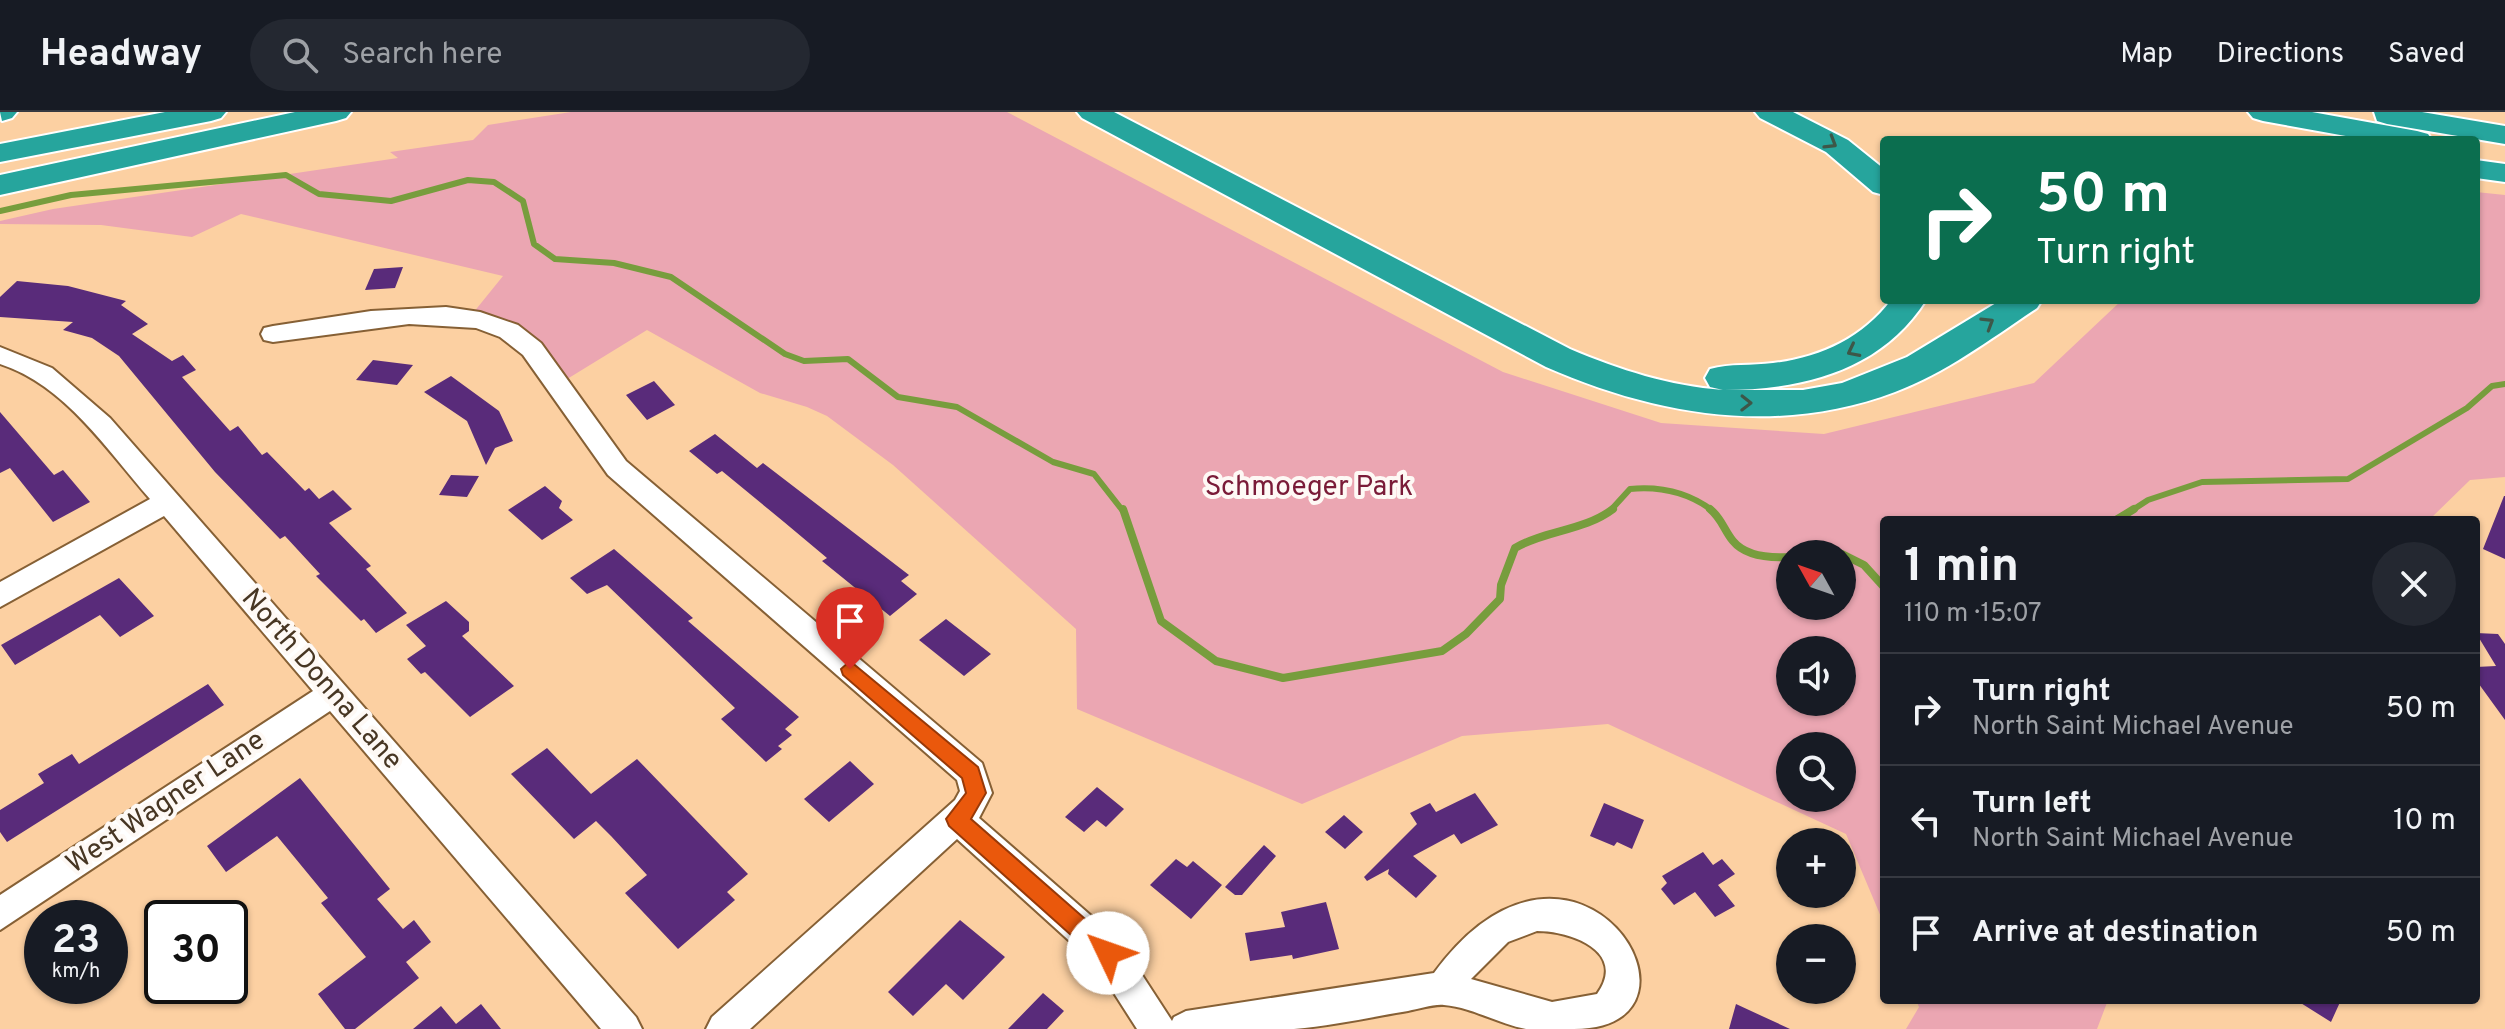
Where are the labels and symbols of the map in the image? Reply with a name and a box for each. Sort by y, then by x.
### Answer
one-way arrow [1822,133,1837,148]
one-way arrow [1979,318,1994,333]
one-way arrow [1846,342,1861,357]
one-way arrow [1740,394,1753,411]
park label: Schmoeger Park [1205,470,1413,506]
north arrow [1776,540,1856,620]
street label: North Donna Lane [232,582,410,778]
pin [816,587,884,669]
street label: West Wagner Lane [60,723,272,883]
speed limit sign: 30 [144,900,248,1004]
position arrow [1066,911,1150,995]

